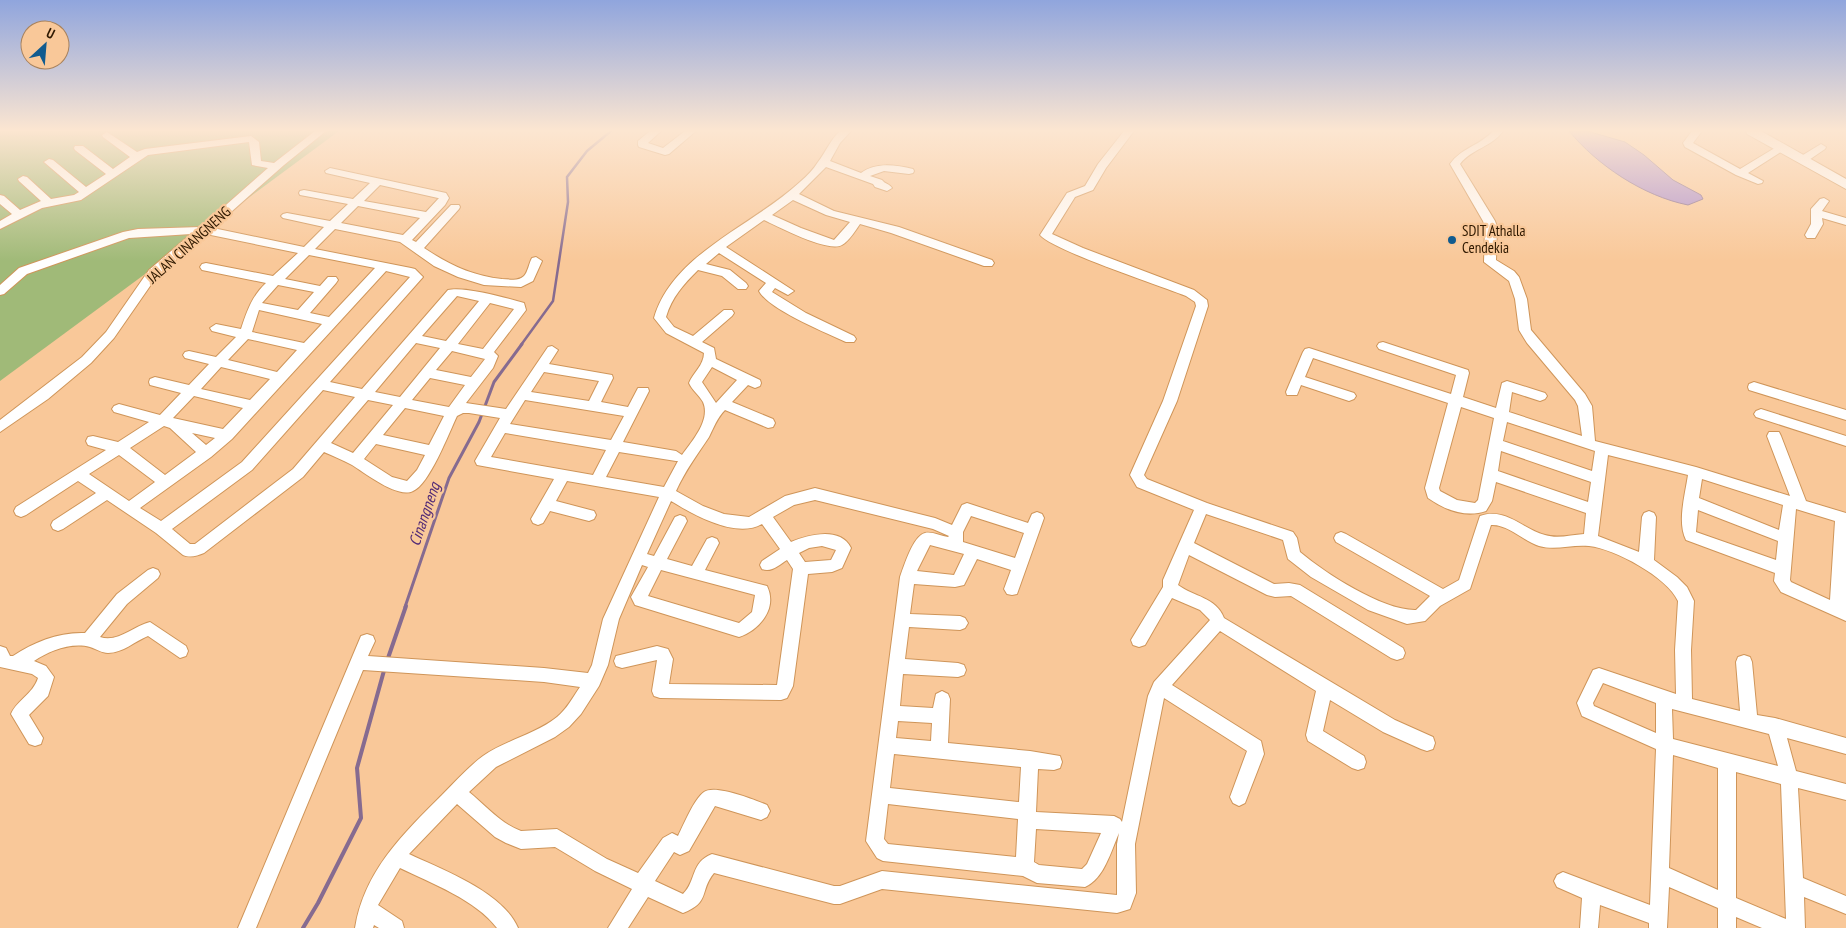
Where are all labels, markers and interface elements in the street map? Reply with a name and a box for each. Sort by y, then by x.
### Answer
north arrow [20,20,70,70]
text: U [44,24,58,43]
street label: JALAN CINANGNENG [142,202,235,288]
place label: SDIT Athalla Cendekia [1462,221,1525,257]
marker: SDIT Athalla Cendekia [1446,234,1458,246]
water label: Cinangneng [404,479,445,548]

